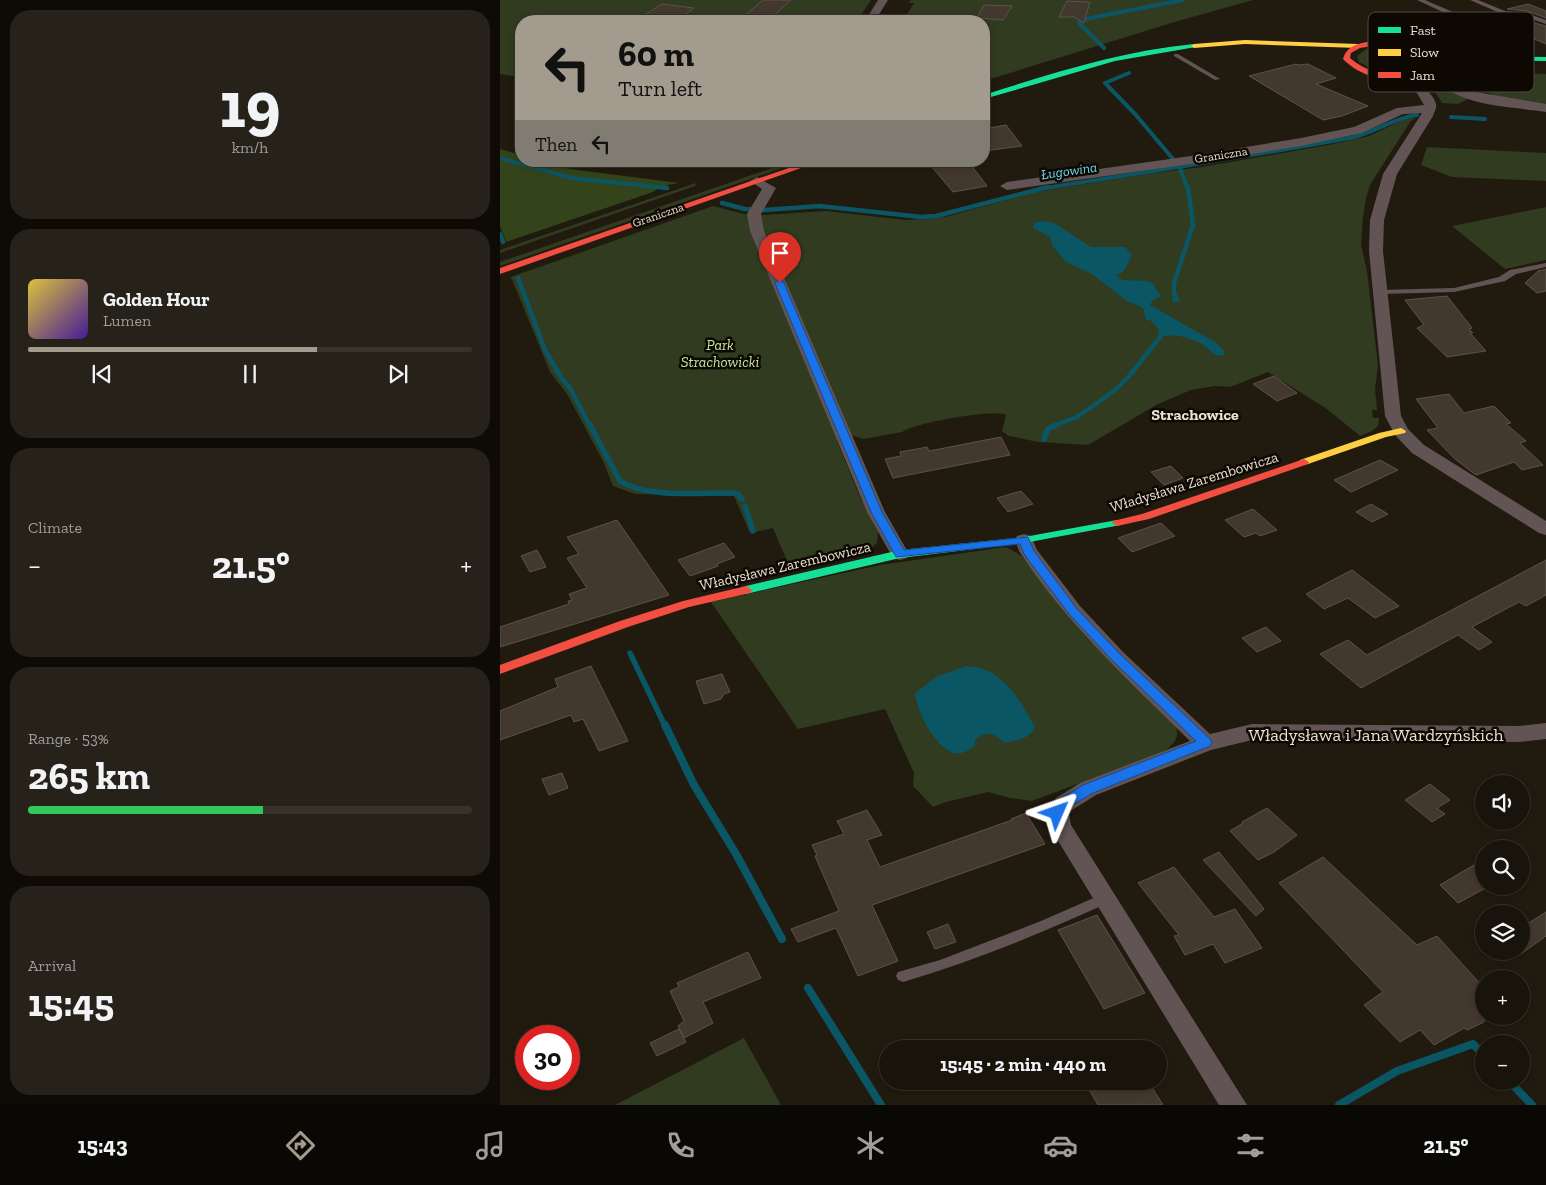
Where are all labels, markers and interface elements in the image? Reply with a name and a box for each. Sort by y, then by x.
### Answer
legend [1368,12,1534,92]
text: Fast [1410,22,1437,39]
text: 60 m [618,33,694,75]
icon: left [535,35,600,100]
text: Slow [1410,44,1439,61]
text: 19 [219,66,281,144]
text: Jam [1410,67,1435,84]
text: Turn left [618,75,702,102]
icon: left [587,130,615,158]
text: Then [535,133,577,156]
text: km/h [232,138,268,157]
street label: Graniczna [1194,144,1249,166]
water label: Ługowina [1040,159,1098,183]
street label: Graniczna [631,200,686,230]
pin [759,232,801,283]
icon: arrive [766,239,794,267]
text: Golden Hour [103,288,210,311]
text: Lumen [103,311,151,330]
park label: Park Strachowicki [681,336,759,371]
icon: previous [88,360,116,388]
icon: pause [236,360,264,388]
icon: next [384,360,412,388]
district label: Strachowice [1151,405,1239,424]
street label: Władysława Zarembowicza [1108,448,1280,516]
text: Climate [28,518,82,537]
street label: Władysława Zarembowicza [698,538,872,594]
text: 21.5° [212,542,290,588]
text: − [28,549,41,582]
text: + [460,549,472,582]
street label: Władysława i Jana Wardzyńskich [1248,724,1504,746]
text: Range · 53% [28,729,109,748]
text: 265 km [28,753,150,799]
map controls [1475,775,1530,1090]
button: sound [1475,775,1530,830]
position arrow [1030,786,1082,838]
button: search [1475,840,1530,895]
button: layers [1475,905,1530,960]
text: Arrival [28,956,76,975]
button: + [1475,970,1530,1025]
text: 15:45 [28,980,114,1026]
speed limit sign: 30 [515,1025,580,1090]
button: − [1475,1035,1530,1090]
text: 15:45 · 2 min · 440 m [940,1053,1106,1076]
icon: directions [283,1128,318,1163]
icon: music [473,1128,508,1163]
icon: phone [663,1128,698,1163]
icon: climate [853,1128,888,1163]
icon: car [1043,1128,1078,1163]
icon: filters [1233,1128,1268,1163]
text: 15:43 [78,1132,128,1159]
text: 21.5° [1423,1132,1468,1159]

